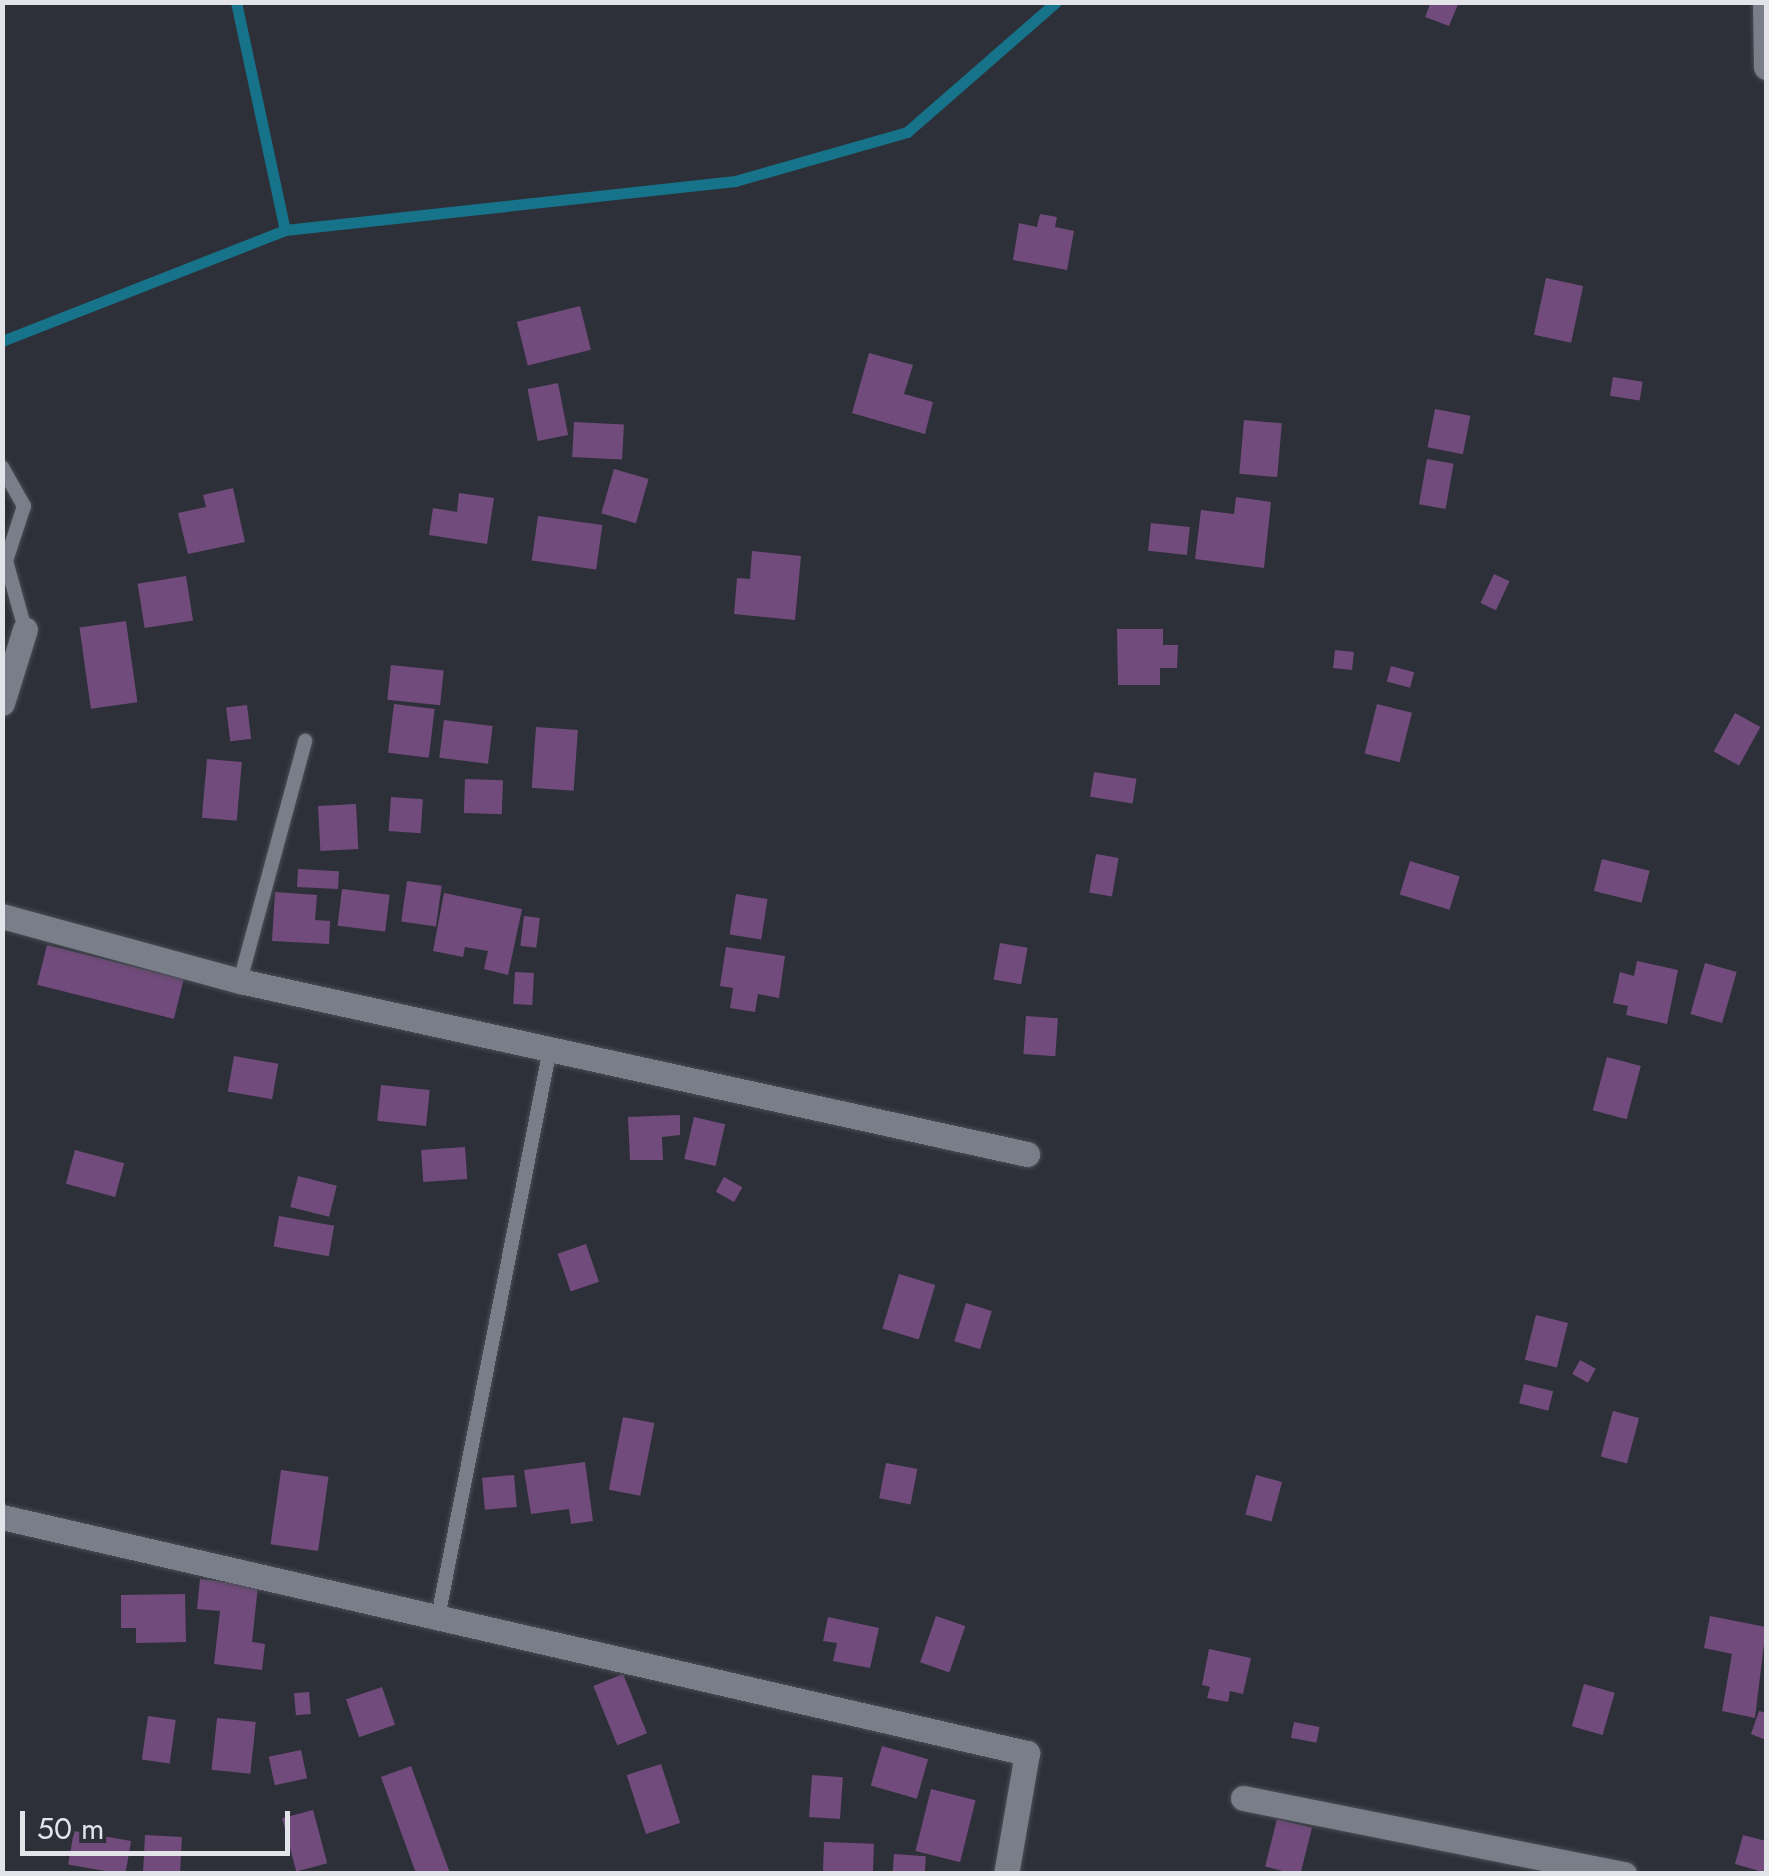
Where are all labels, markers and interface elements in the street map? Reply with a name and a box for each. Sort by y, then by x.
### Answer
scale bar [25,1791,295,1853]
text: 50 m [37,1807,104,1850]

